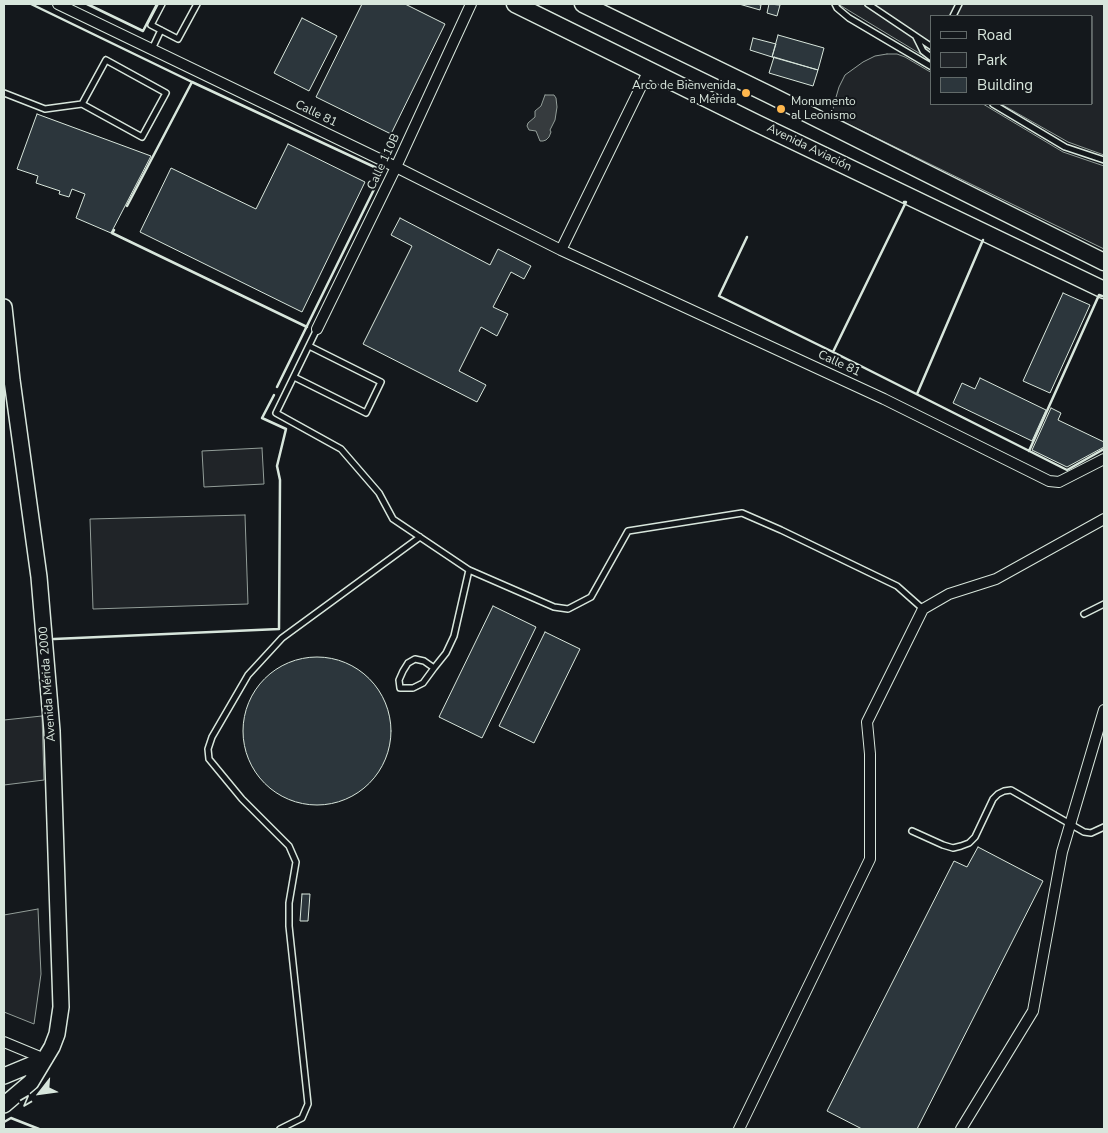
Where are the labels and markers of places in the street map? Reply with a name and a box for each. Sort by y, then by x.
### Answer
place label: Arco de Bienvenida a Mérida [632,79,736,107]
marker: Arco de Bienvenida a Mérida [740,87,752,99]
place label: Monumento al Leonismo [791,95,856,123]
marker: Monumento al Leonismo [775,103,787,115]

